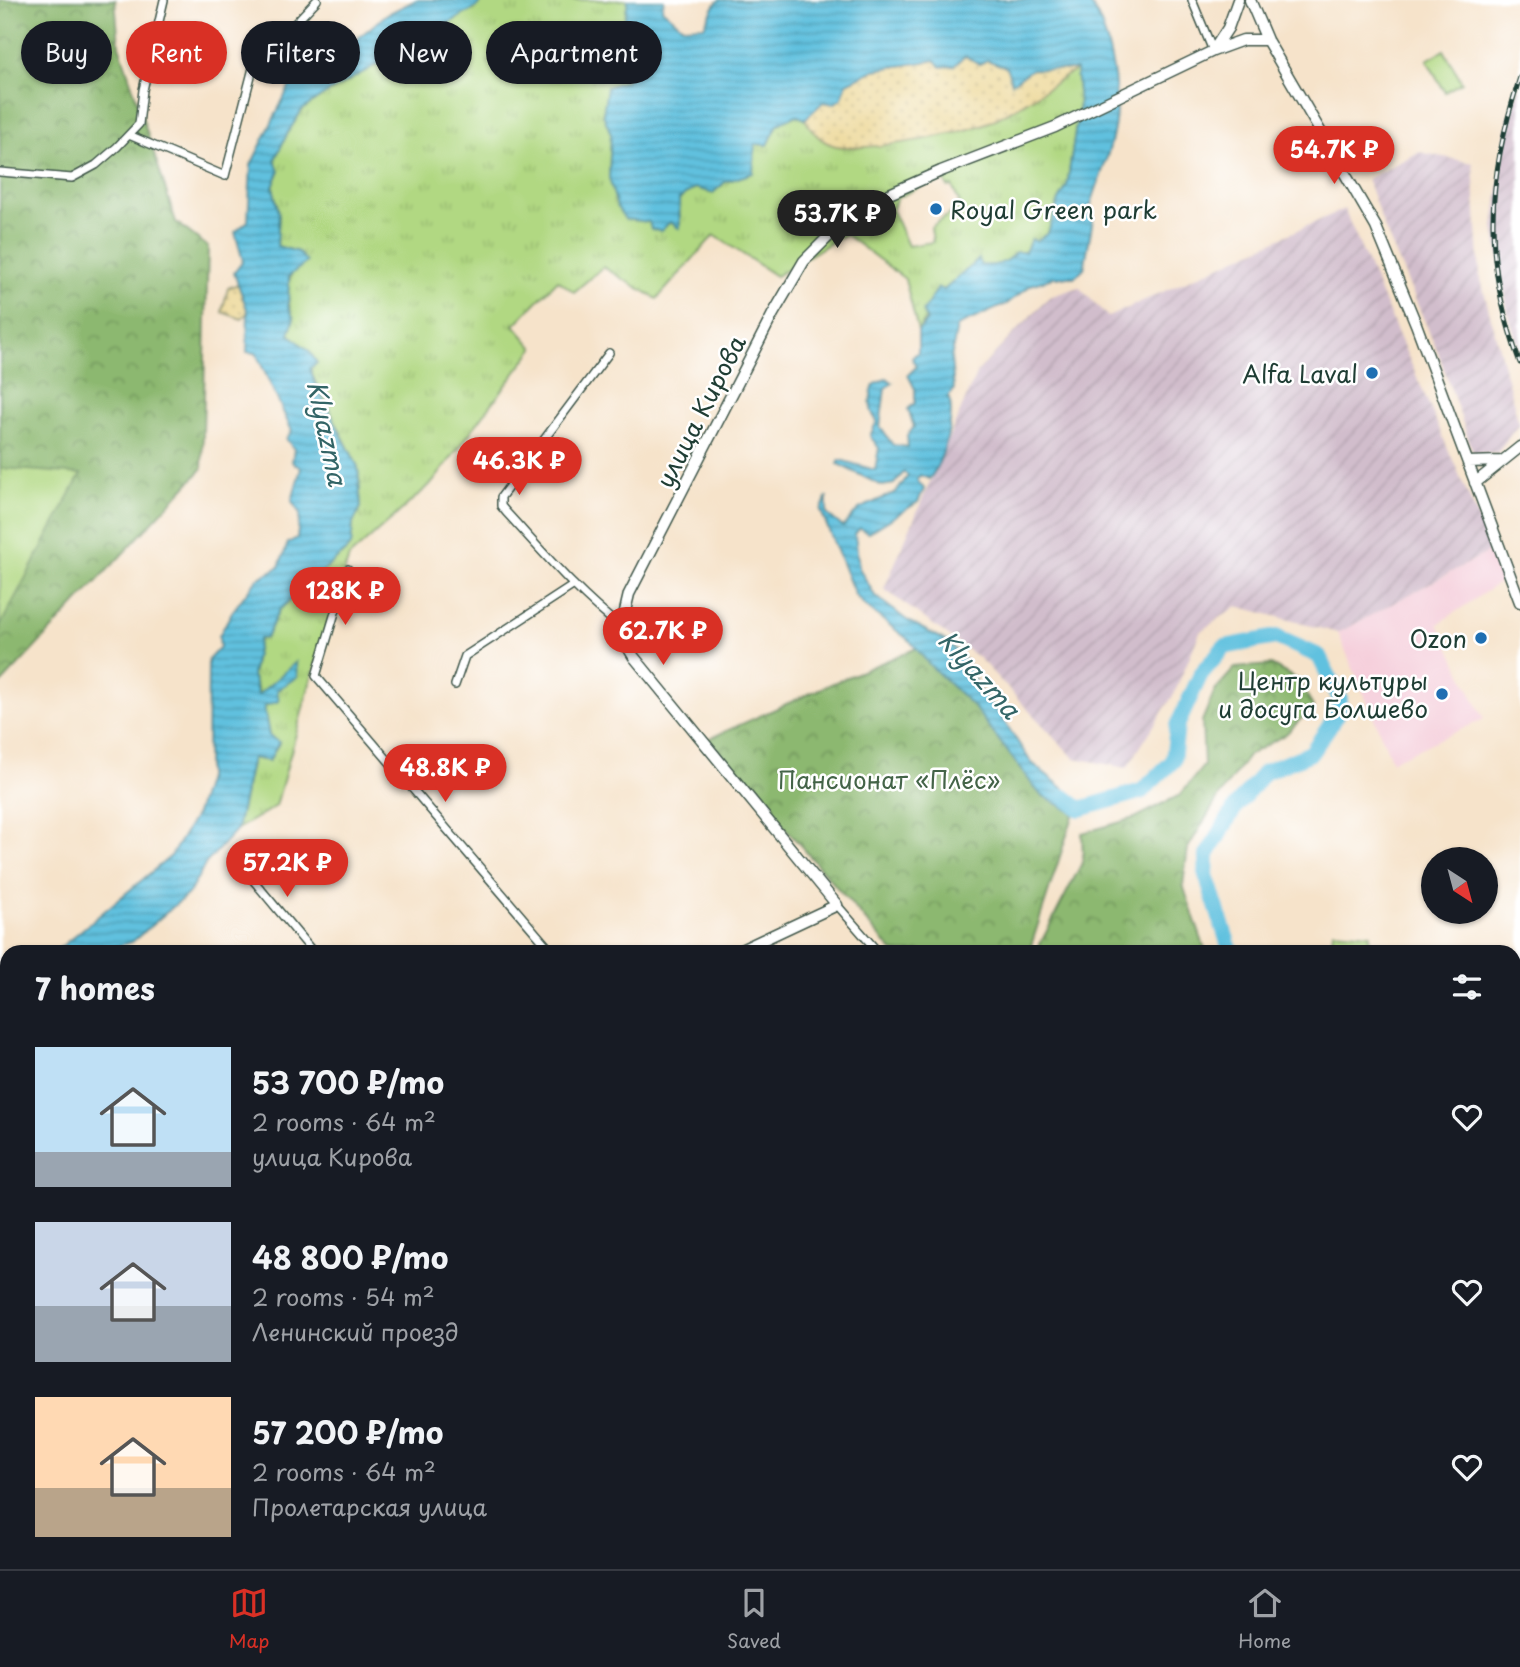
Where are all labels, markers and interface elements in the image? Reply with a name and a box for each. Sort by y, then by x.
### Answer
chip: Buy [21,21,112,84]
chip: Rent [126,21,227,84]
chip: Filters [241,21,360,84]
chip: New [374,21,472,84]
chip: Apartment [486,21,662,84]
pin: 54.7K ₽ [1269,127,1399,186]
text: 54.7K ₽ [1289,131,1379,166]
pin: 53.7K ₽ [772,190,902,250]
place label: Royal Green park [950,191,1157,227]
text: 53.7K ₽ [793,195,881,230]
marker: Royal Green park [928,201,944,217]
street label: улица Кирова [646,328,754,494]
place label: Alfa Laval [1242,355,1358,391]
marker: Alfa Laval [1364,365,1380,381]
water label: Klyazma [298,377,358,490]
pin: 46.3K ₽ [454,438,584,497]
text: 46.3K ₽ [473,442,565,477]
pin: 128K ₽ [288,568,402,627]
text: 128K ₽ [306,572,384,607]
pin: 62.7K ₽ [598,608,728,667]
text: 62.7K ₽ [619,612,707,647]
place label: Ozon [1410,620,1467,656]
water label: Klyazma [930,621,1031,727]
marker: Ozon [1473,630,1489,646]
place label: Центр культуры и досуга Болшево [1218,662,1428,726]
marker: Центр культуры и досуга Болшево [1434,686,1450,702]
pin: 48.8K ₽ [380,744,510,804]
text: 48.8K ₽ [400,749,491,784]
park label: Пансионат «Плёс» [778,761,1000,797]
pin: 57.2K ₽ [222,839,352,899]
text: 57.2K ₽ [242,844,332,879]
north arrow [1421,847,1498,924]
map controls [1421,847,1498,924]
text: 7 homes [35,965,155,1010]
icon: filters [1448,968,1486,1006]
text: 53 700 ₽/mo [252,1059,444,1104]
icon: home [91,1075,175,1159]
icon: heart [1448,1098,1486,1136]
text: 2 rooms · 64 m² [252,1104,436,1139]
text: улица Кирова [252,1139,412,1174]
text: 48 800 ₽/mo [252,1234,449,1279]
icon: home [91,1250,175,1334]
icon: heart [1448,1273,1486,1311]
text: 2 rooms · 54 m² [252,1279,435,1314]
text: Ленинский проезд [252,1314,459,1349]
text: 57 200 ₽/mo [252,1409,443,1454]
icon: home [91,1425,175,1509]
icon: heart [1448,1448,1486,1486]
text: 2 rooms · 64 m² [252,1454,436,1489]
text: Пролетарская улица [252,1489,487,1524]
tab: Map [229,1584,269,1654]
tab: Saved [727,1584,781,1654]
tab: Home [1238,1584,1291,1654]

